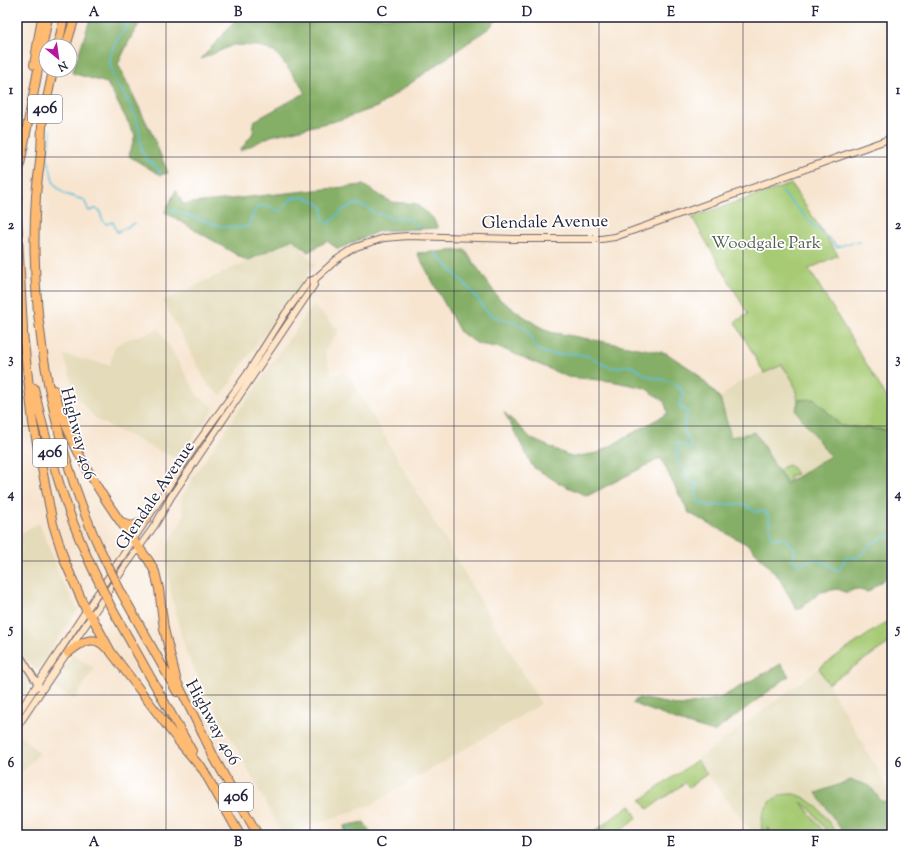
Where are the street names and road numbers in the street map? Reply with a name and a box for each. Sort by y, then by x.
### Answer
road number: 406 [28,95,62,123]
street label: Glendale Avenue [481,210,609,236]
street label: Highway 406 [53,385,101,483]
street label: Glendale Avenue [111,437,201,555]
road number: 406 [33,439,67,467]
street label: Highway 406 [179,676,245,770]
road number: 406 [219,783,253,811]

